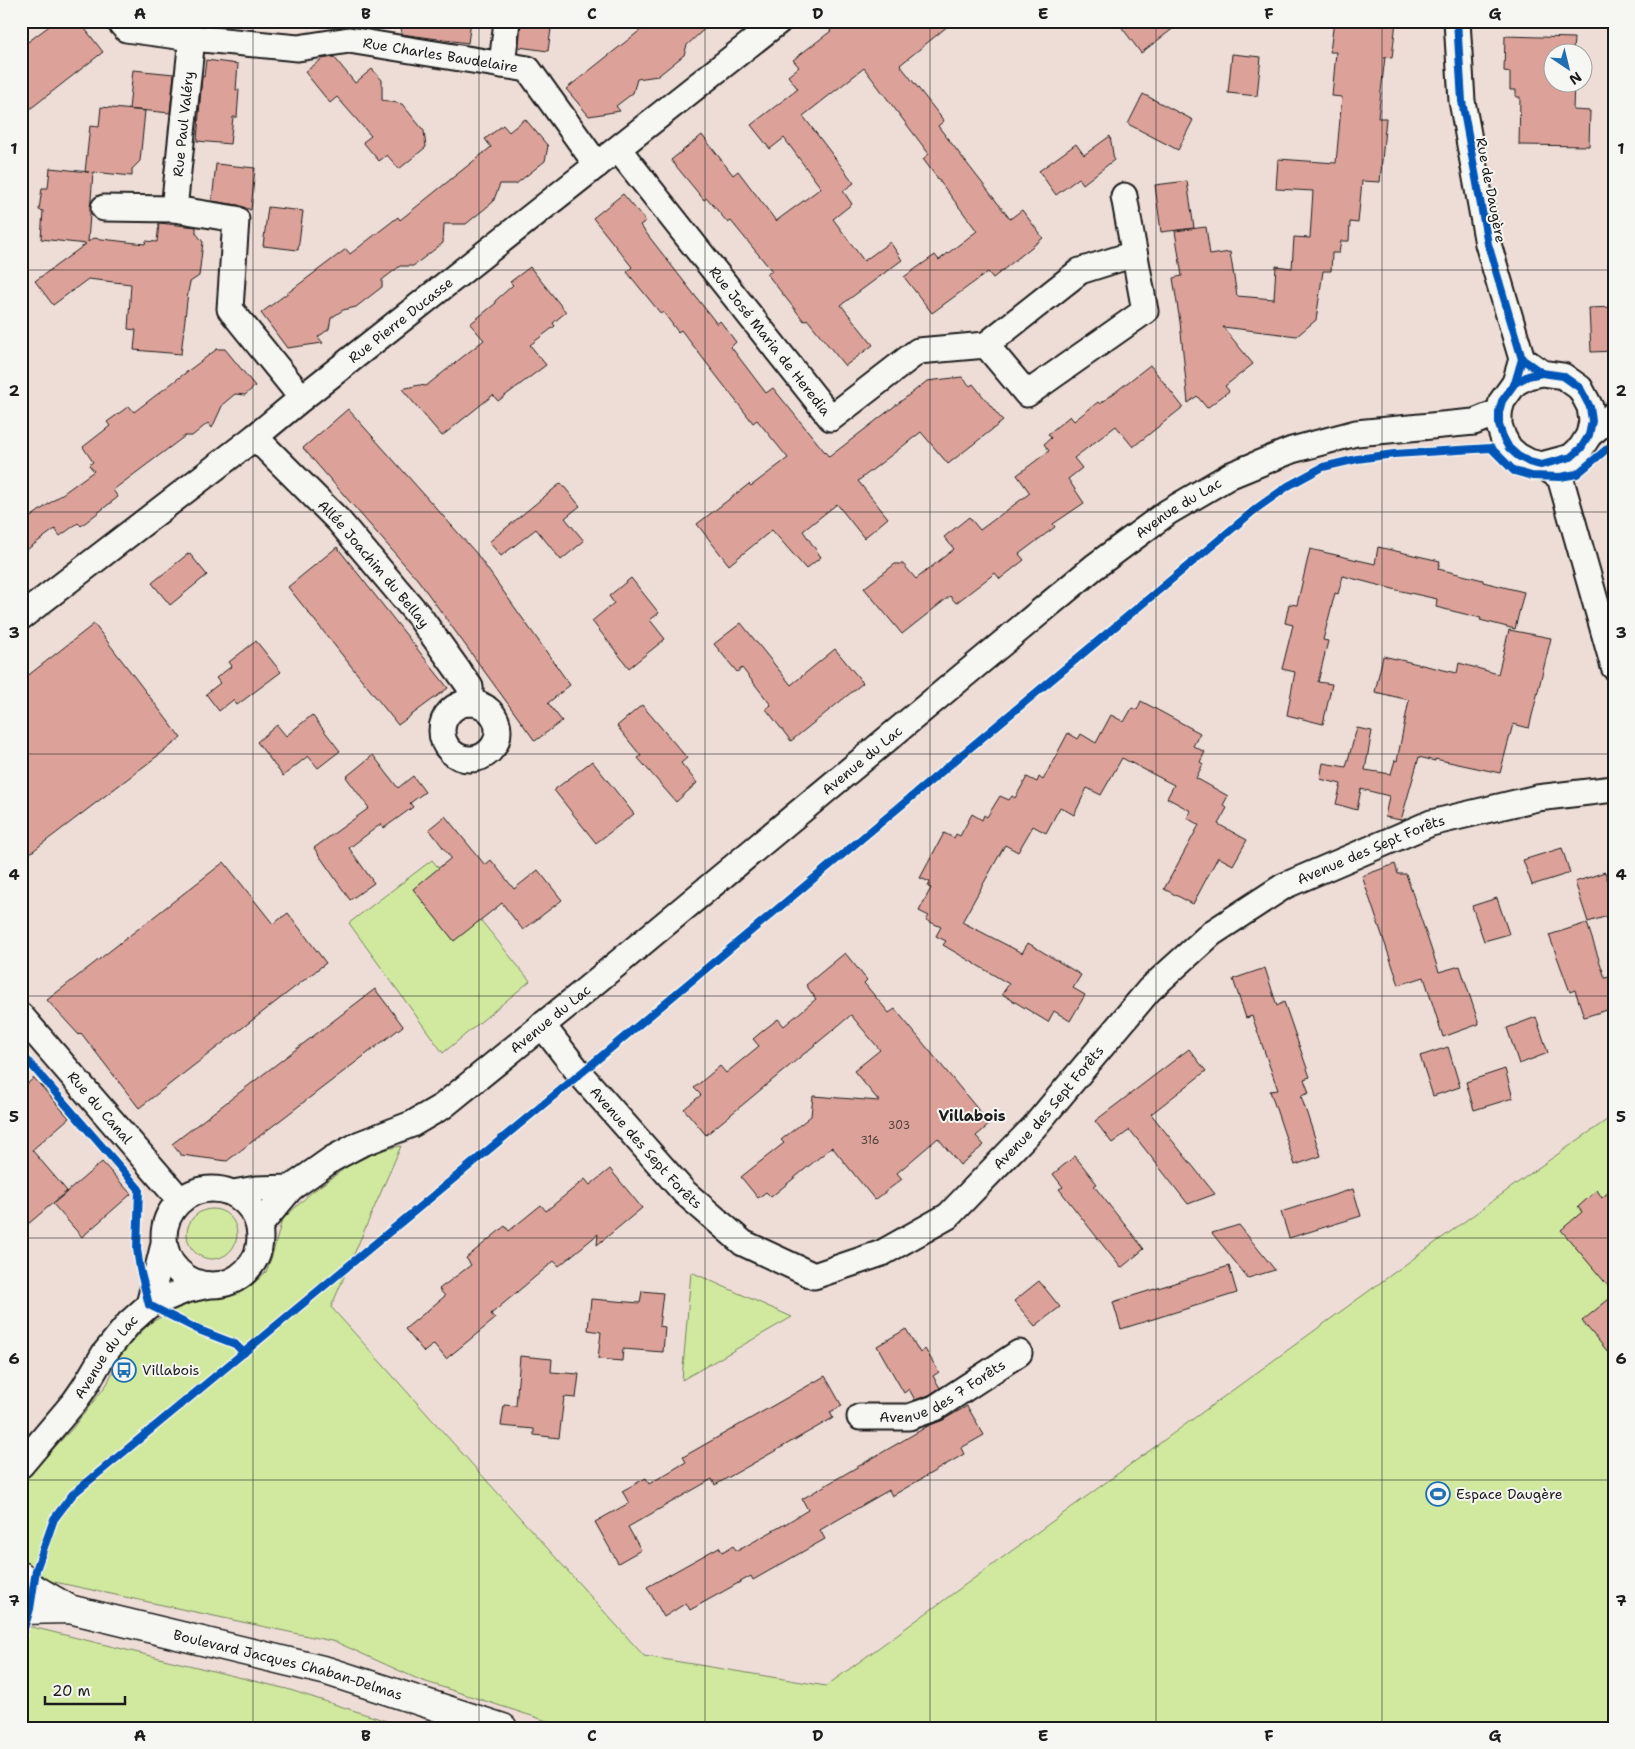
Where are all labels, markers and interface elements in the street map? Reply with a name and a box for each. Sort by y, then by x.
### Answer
text: A [134,3,146,24]
text: B [361,3,371,24]
text: C [587,3,597,24]
text: D [812,3,824,24]
text: E [1038,3,1048,24]
text: F [1264,3,1274,24]
text: G [1489,3,1502,24]
street label: Rue Charles Baudelaire [362,33,519,76]
north arrow [1542,42,1592,92]
text: N [1566,68,1585,89]
street label: Rue Paul Valéry [169,70,197,178]
street label: Rue de Daugère [1472,136,1510,244]
text: 1 [10,138,18,159]
text: 1 [1617,138,1625,159]
street label: Rue José Maria de Heredia [705,263,835,420]
street label: Rue Pierre Ducasse [345,273,457,367]
text: 2 [8,380,20,401]
text: 2 [1615,380,1627,401]
street label: Avenue du Lac [1132,474,1225,542]
street label: Allée Joachim du Bellay [314,496,434,631]
text: 3 [8,622,20,643]
text: 3 [1615,622,1627,643]
street label: Avenue du Lac [818,722,906,799]
street label: Avenue des Sept Forêts [1294,811,1447,888]
text: 4 [8,864,20,885]
text: 4 [1615,864,1627,885]
street label: Avenue du Lac [506,981,594,1057]
street label: Avenue des Sept Forêts [989,1042,1108,1173]
street label: Rue du Canal [64,1068,137,1148]
street label: Avenue des Sept Forêts [586,1083,706,1213]
text: 5 [9,1106,19,1127]
district label: Villabois [938,1106,1006,1126]
text: 5 [1616,1106,1626,1127]
house number: 303 [888,1118,910,1133]
house number: 316 [860,1133,880,1148]
street label: Avenue du Lac [70,1311,141,1402]
text: 6 [8,1348,20,1369]
text: 6 [1615,1348,1627,1369]
street label: Avenue des 7 Forêts [879,1355,1009,1426]
bus stop icon: Villabois [111,1357,137,1383]
place label: Villabois [142,1361,200,1379]
sports icon: Espace Daugère [1425,1481,1451,1507]
place label: Espace Daugère [1456,1485,1563,1503]
text: 7 [8,1590,20,1611]
text: 7 [1615,1590,1627,1611]
street label: Boulevard Jacques Chaban-Delmas [172,1625,405,1704]
scale bar [45,1674,125,1706]
text: 20 m [52,1681,91,1701]
text: A [134,1725,146,1746]
text: B [361,1725,371,1746]
text: C [587,1725,597,1746]
text: D [812,1725,824,1746]
text: E [1038,1725,1048,1746]
text: F [1264,1725,1274,1746]
text: G [1489,1725,1502,1746]

